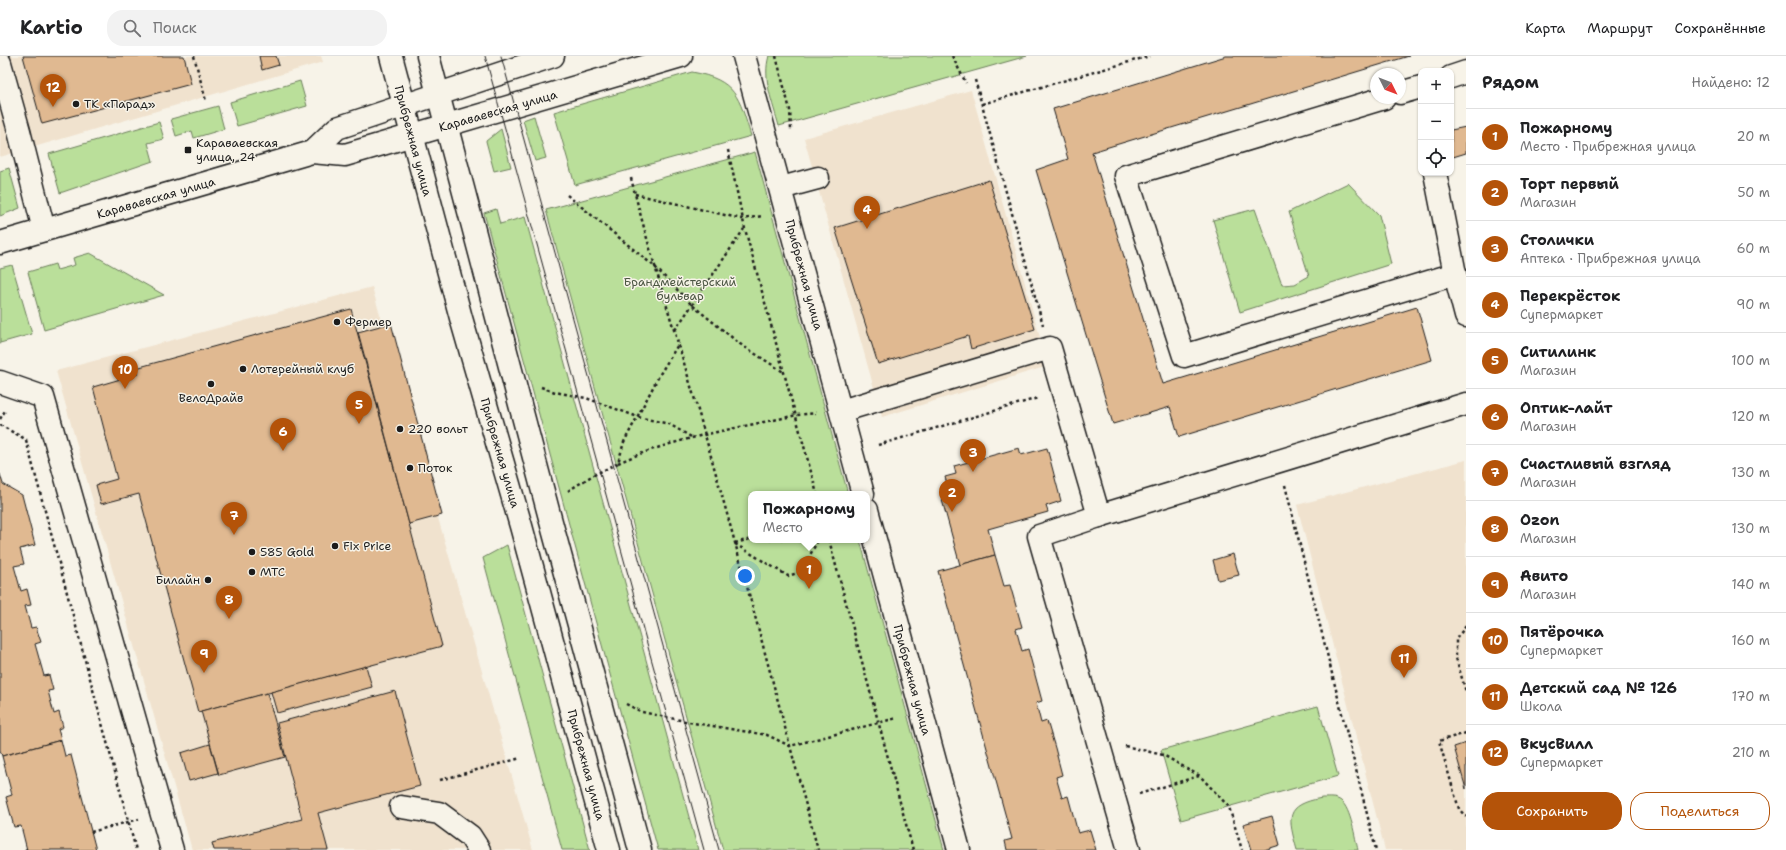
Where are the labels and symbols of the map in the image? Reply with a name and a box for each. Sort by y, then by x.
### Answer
north arrow [1370,68,1406,104]
pin: 12 [40,74,66,107]
street label: Прибрежная улица [391,84,436,199]
street label: Караваевская улица [437,86,560,136]
place label: ТК «Парад» [84,96,156,112]
marker: ТК «Парад» [71,99,81,109]
place label: Караваевская улица, 24 [196,135,278,165]
marker: Караваевская улица, 24 [183,145,193,155]
street label: Караваевская улица [95,173,218,223]
pin: 4 [854,196,880,229]
street label: Прибрежная улица [782,218,827,333]
park label: Брандмейстерский бульвар [624,274,737,304]
place label: Фермер [345,314,392,330]
marker: Фермер [332,317,342,327]
pin: 10 [112,356,138,389]
place label: Лотерейный клуб [251,361,354,377]
marker: Лотерейный клуб [238,364,248,374]
marker: ВелоДрайв [206,379,216,389]
place label: ВелоДрайв [179,390,243,406]
pin: 5 [346,391,372,424]
street label: Прибрежная улица [477,396,524,510]
pin: 6 [270,418,296,451]
place label: 220 вольт [408,421,469,437]
marker: 220 вольт [395,424,405,434]
pin: 3 [960,439,986,472]
place label: Поток [418,460,453,476]
marker: Поток [405,463,415,473]
pin: 2 [939,479,965,512]
pin: 7 [221,502,247,535]
place label: Fix Price [343,538,391,554]
marker: Fix Price [330,541,340,551]
place label: 585 Gold [260,544,314,560]
marker: 585 Gold [247,547,257,557]
pin: 1 [796,556,822,589]
place label: МТС [260,564,285,580]
your location [735,566,755,586]
marker: МТС [247,567,257,577]
place label: Билайн [155,572,200,588]
marker: Билайн [203,575,213,585]
pin: 8 [216,586,242,619]
street label: Прибрежная улица [890,623,935,738]
pin: 9 [191,640,217,673]
pin: 11 [1391,645,1417,678]
street label: Прибрежная улица [564,708,609,823]

